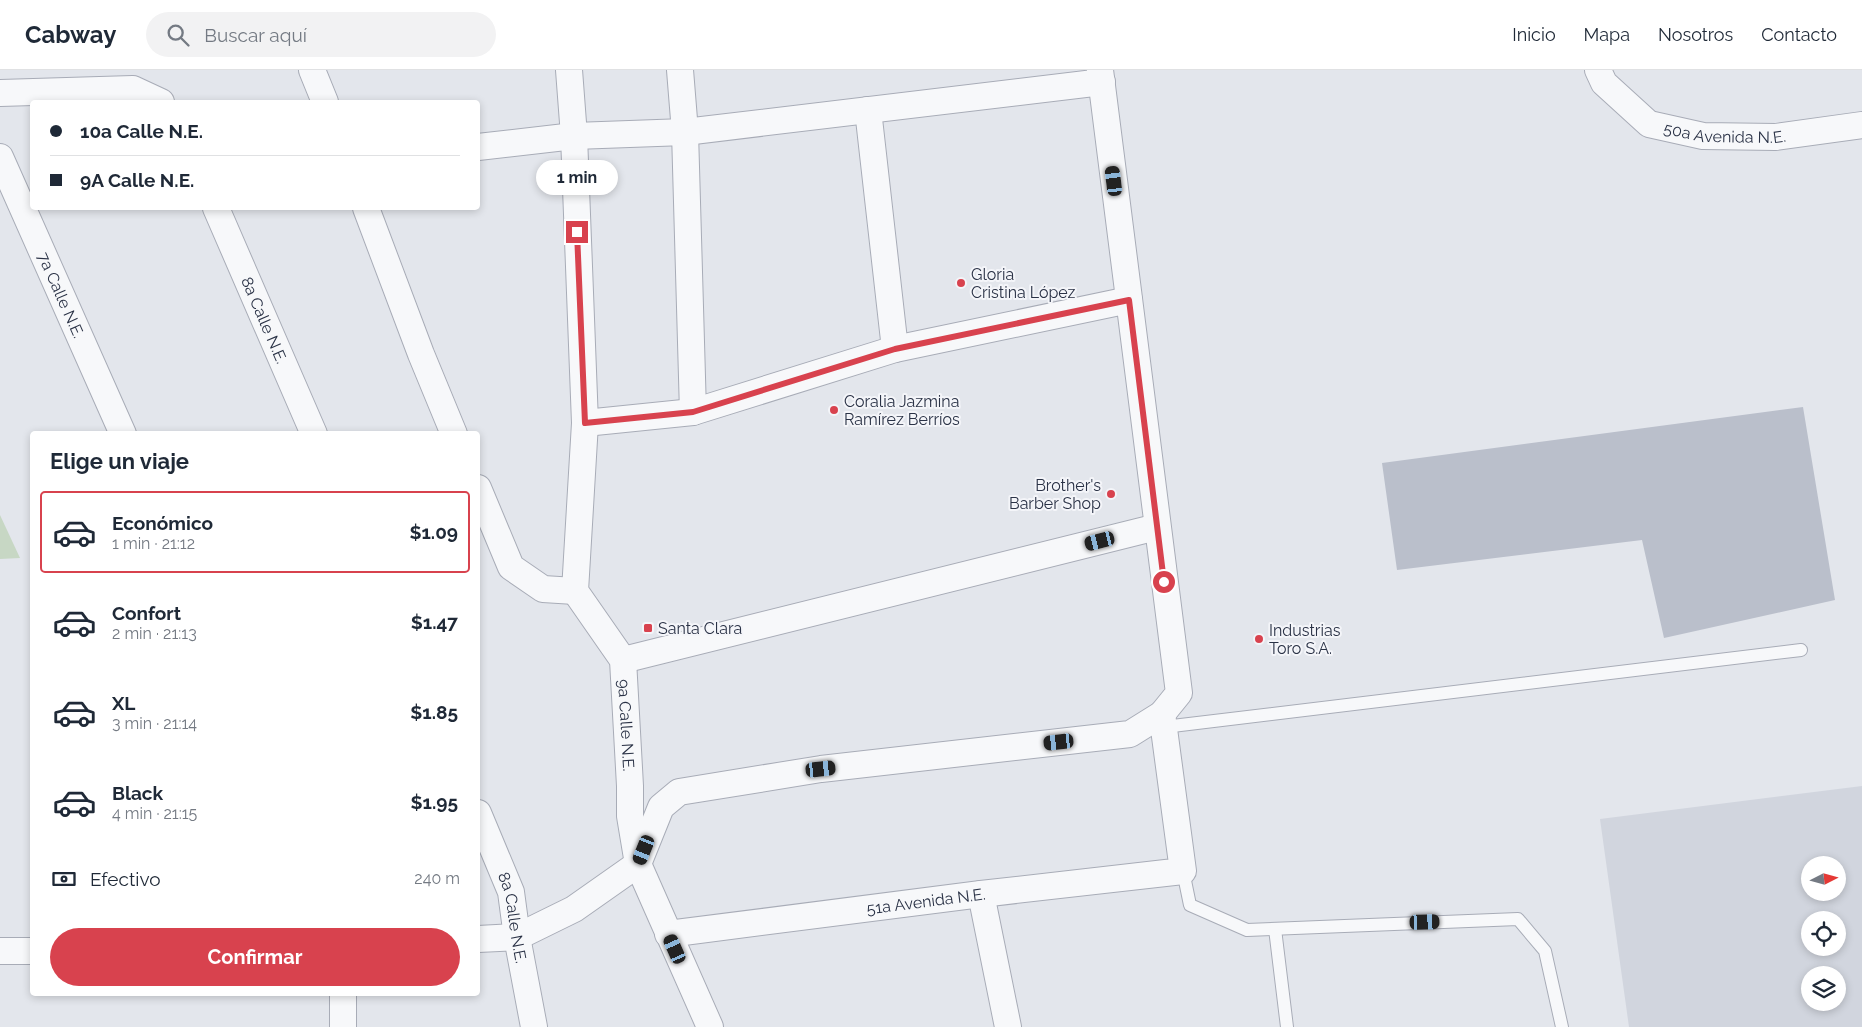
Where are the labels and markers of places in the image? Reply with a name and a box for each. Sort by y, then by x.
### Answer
place label: Gloria Cristina López [971,265,1076,302]
marker: Gloria Cristina López [955,277,967,289]
place label: Coralia Jazmina Ramírez Berríos [844,392,960,429]
marker: Coralia Jazmina Ramírez Berríos [828,404,840,416]
place label: Brother's Barber Shop [1009,476,1101,513]
marker: Brother's Barber Shop [1105,488,1117,500]
place label: Santa Clara [658,619,742,638]
place label: Industrias Toro S.A. [1269,621,1341,658]
marker: Santa Clara [642,622,654,634]
marker: Industrias Toro S.A. [1253,633,1265,645]

